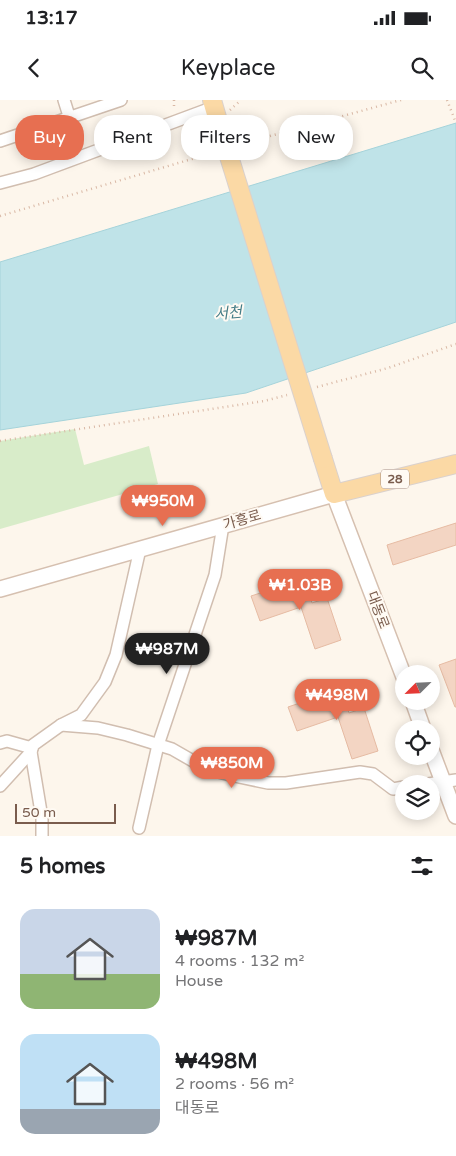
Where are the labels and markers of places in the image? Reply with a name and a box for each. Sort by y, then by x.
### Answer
pin: ₩950M [128,484,198,527]
pin: ₩1.03B [259,568,341,611]
pin: ₩987M [132,632,202,675]
pin: ₩498M [302,678,372,721]
pin: ₩850M [197,746,267,789]

